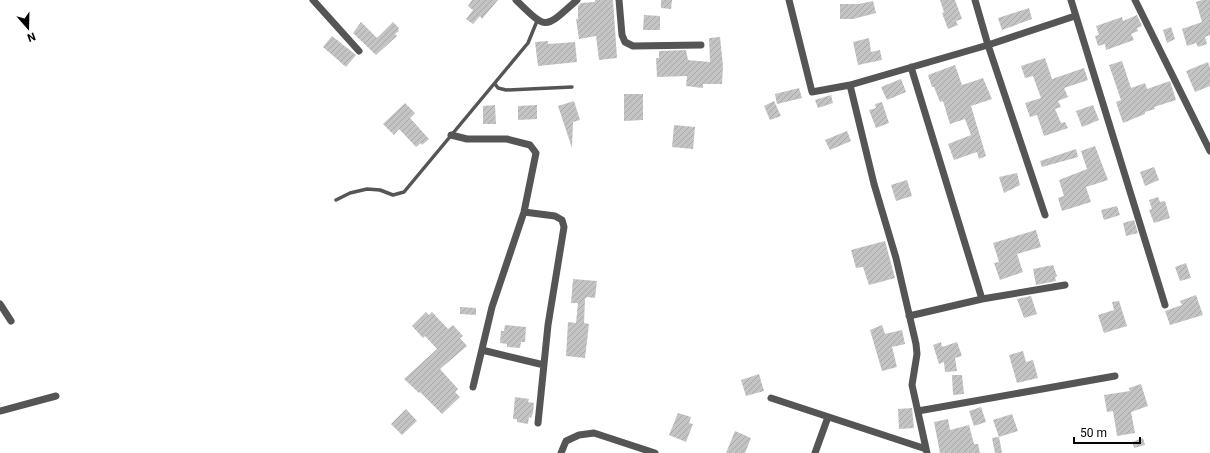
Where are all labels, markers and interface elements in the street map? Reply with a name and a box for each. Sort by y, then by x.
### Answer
north arrow [8,8,48,48]
text: N [25,29,37,44]
scale bar [1074,419,1140,445]
text: 50 m [1080,426,1107,440]

